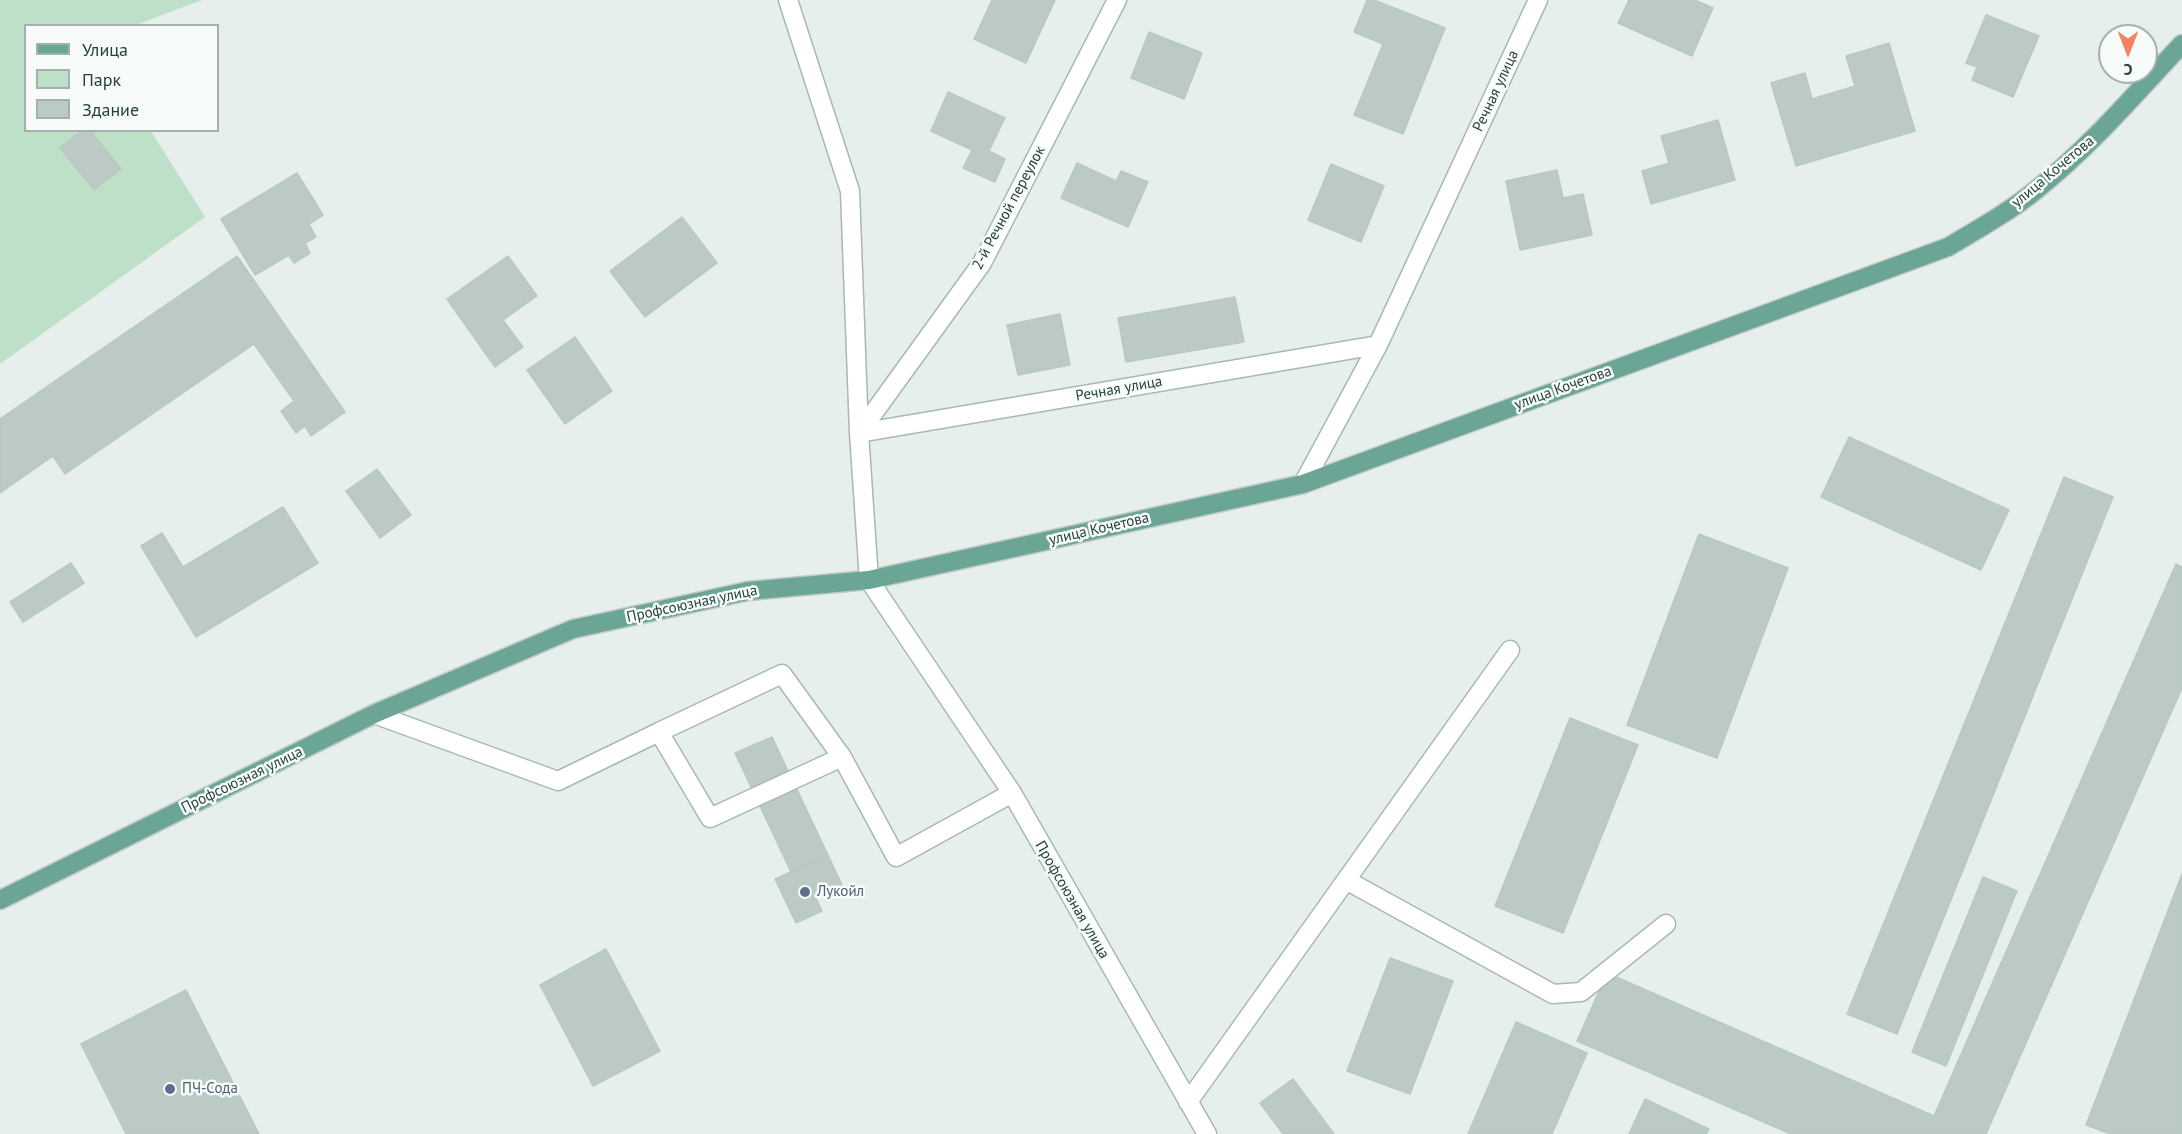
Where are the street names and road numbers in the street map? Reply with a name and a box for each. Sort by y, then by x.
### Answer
street label: Речная улица [1469,47,1523,135]
street label: улица Кочетова [2008,132,2098,212]
street label: 2-й Речной переулок [969,143,1049,273]
street label: улица Кочетова [1512,362,1614,414]
street label: Речная улица [1074,373,1164,405]
street label: улица Кочетова [1047,509,1151,549]
street label: Профсоюзная улица [625,581,759,627]
street label: Профсоюзная улица [178,743,306,817]
street label: Профсоюзная улица [1031,838,1113,962]

